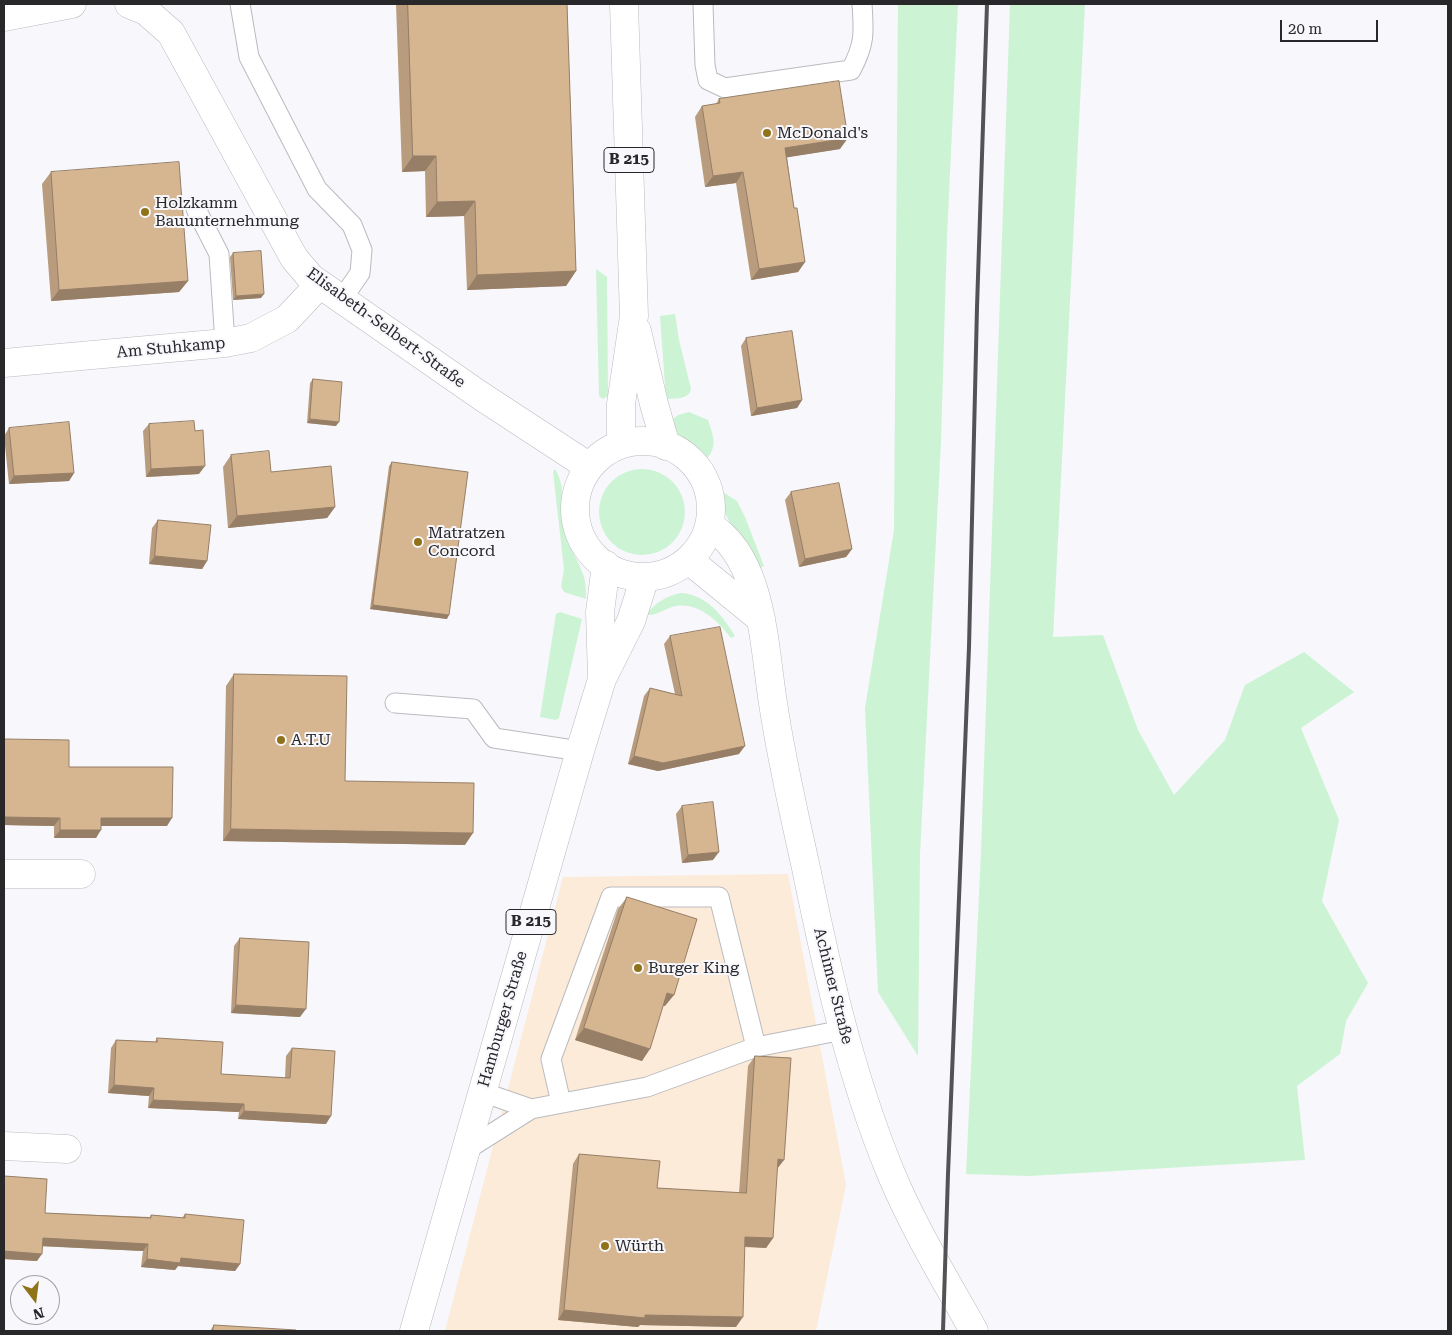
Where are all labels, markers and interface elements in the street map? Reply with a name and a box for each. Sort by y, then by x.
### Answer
scale bar [1282,10,1380,42]
text: 20 m [1288,20,1322,38]
place label: McDonald's [777,123,868,143]
marker: McDonald's [761,127,773,139]
road number: B 215 [604,148,654,172]
place label: Holzkamm Bauunternehmung [155,193,299,231]
marker: Holzkamm Bauunternehmung [139,206,151,218]
street label: Elisabeth-Selbert-Straße [303,264,469,392]
street label: Am Stuhkamp [116,334,226,362]
place label: Matratzen Concord [428,523,505,561]
marker: Matratzen Concord [412,536,424,548]
place label: A.T.U [291,730,331,750]
marker: A.T.U [275,734,287,746]
road number: B 215 [506,910,556,934]
street label: Achimer Straße [809,926,857,1046]
street label: Hamburger Straße [474,949,532,1089]
place label: Burger King [648,958,739,978]
marker: Burger King [632,962,644,974]
place label: Würth [615,1236,664,1256]
marker: Würth [599,1240,611,1252]
north arrow [10,1275,60,1325]
text: N [31,1304,46,1323]

